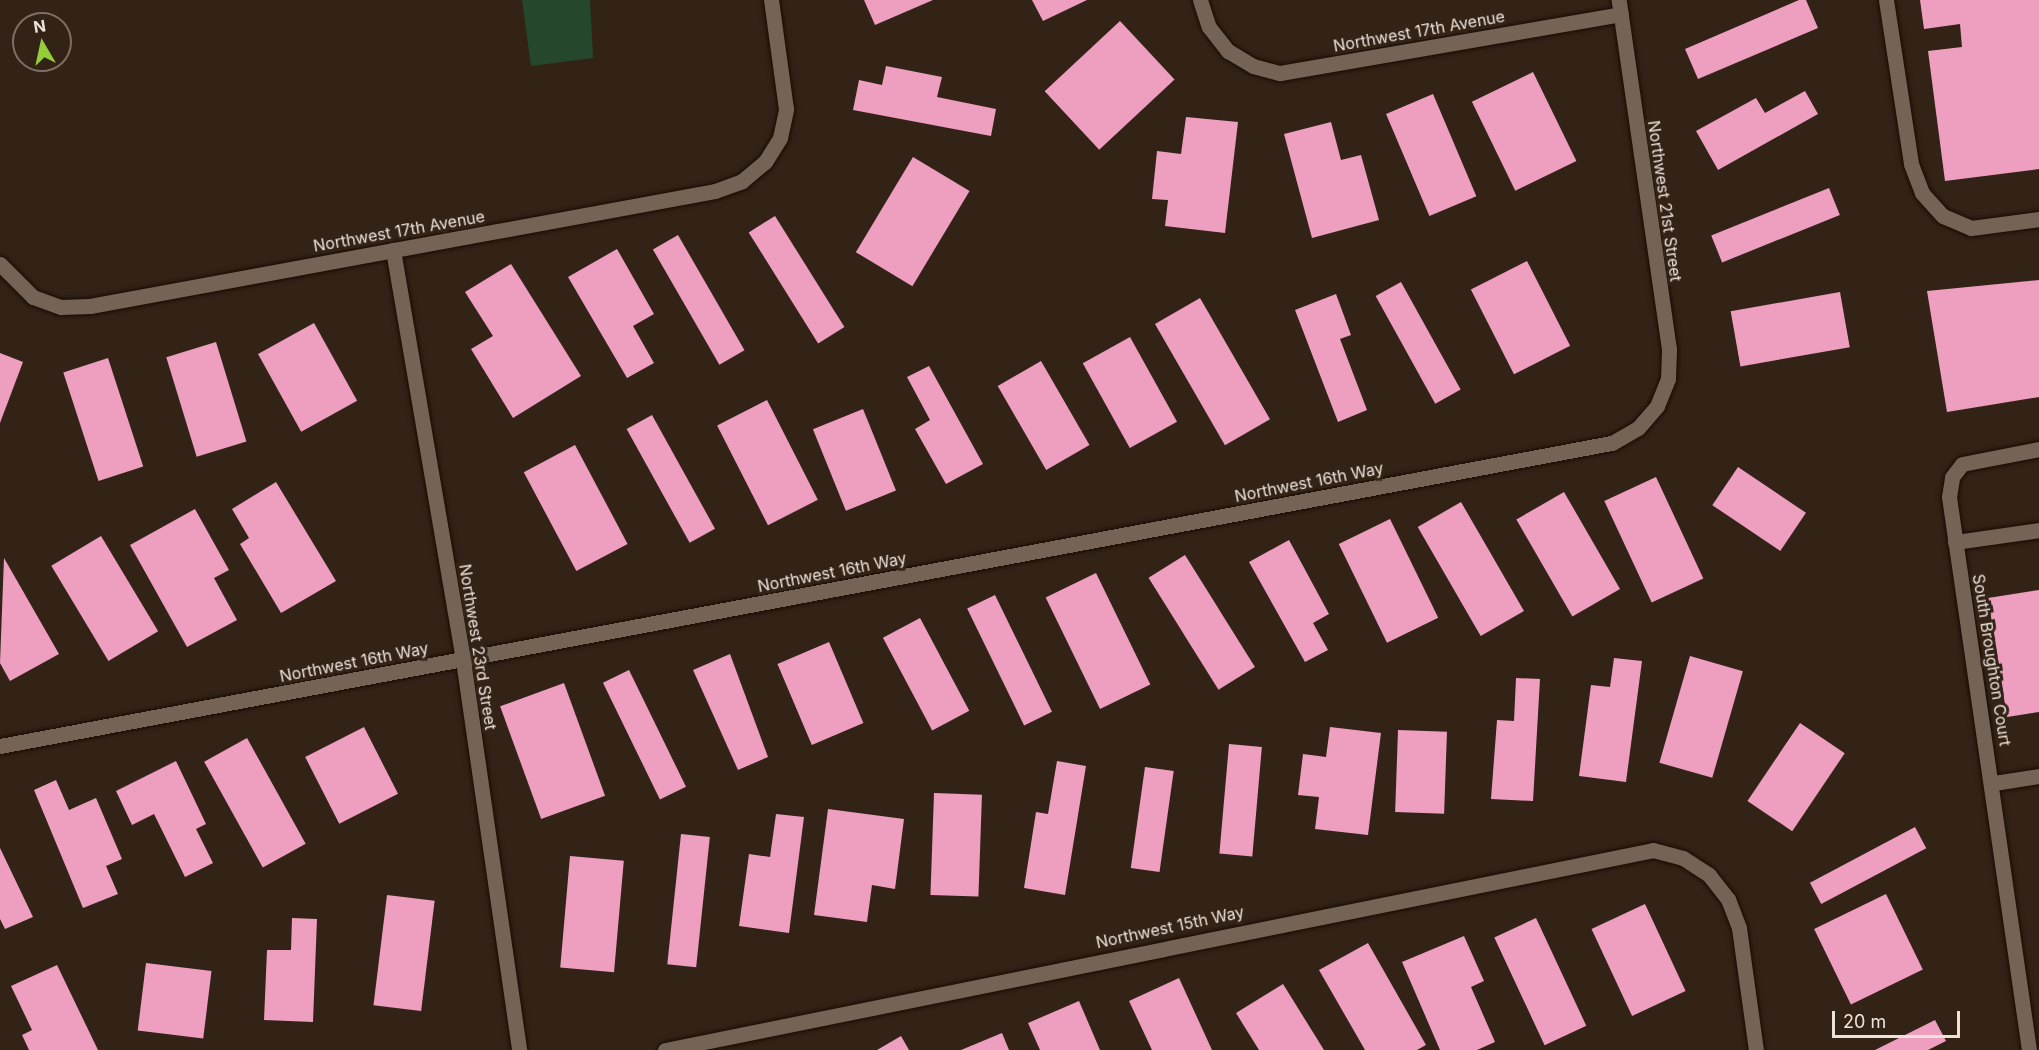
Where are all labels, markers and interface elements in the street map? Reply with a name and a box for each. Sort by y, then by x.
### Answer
street label: Northwest 17th Avenue [1332,6,1506,56]
north arrow [12,12,72,72]
text: N [32,15,47,37]
street label: Northwest 21st Street [1644,119,1686,283]
street label: Northwest 17th Avenue [312,206,486,256]
street label: Northwest 16th Way [1233,458,1385,506]
street label: Northwest 16th Way [756,548,908,596]
street label: Northwest 23rd Street [455,563,501,731]
street label: South Broughton Court [1969,573,2015,747]
street label: Northwest 16th Way [278,638,430,686]
street label: Northwest 15th Way [1094,902,1246,952]
scale bar [1835,999,1962,1037]
text: 20 m [1843,1011,1886,1032]

